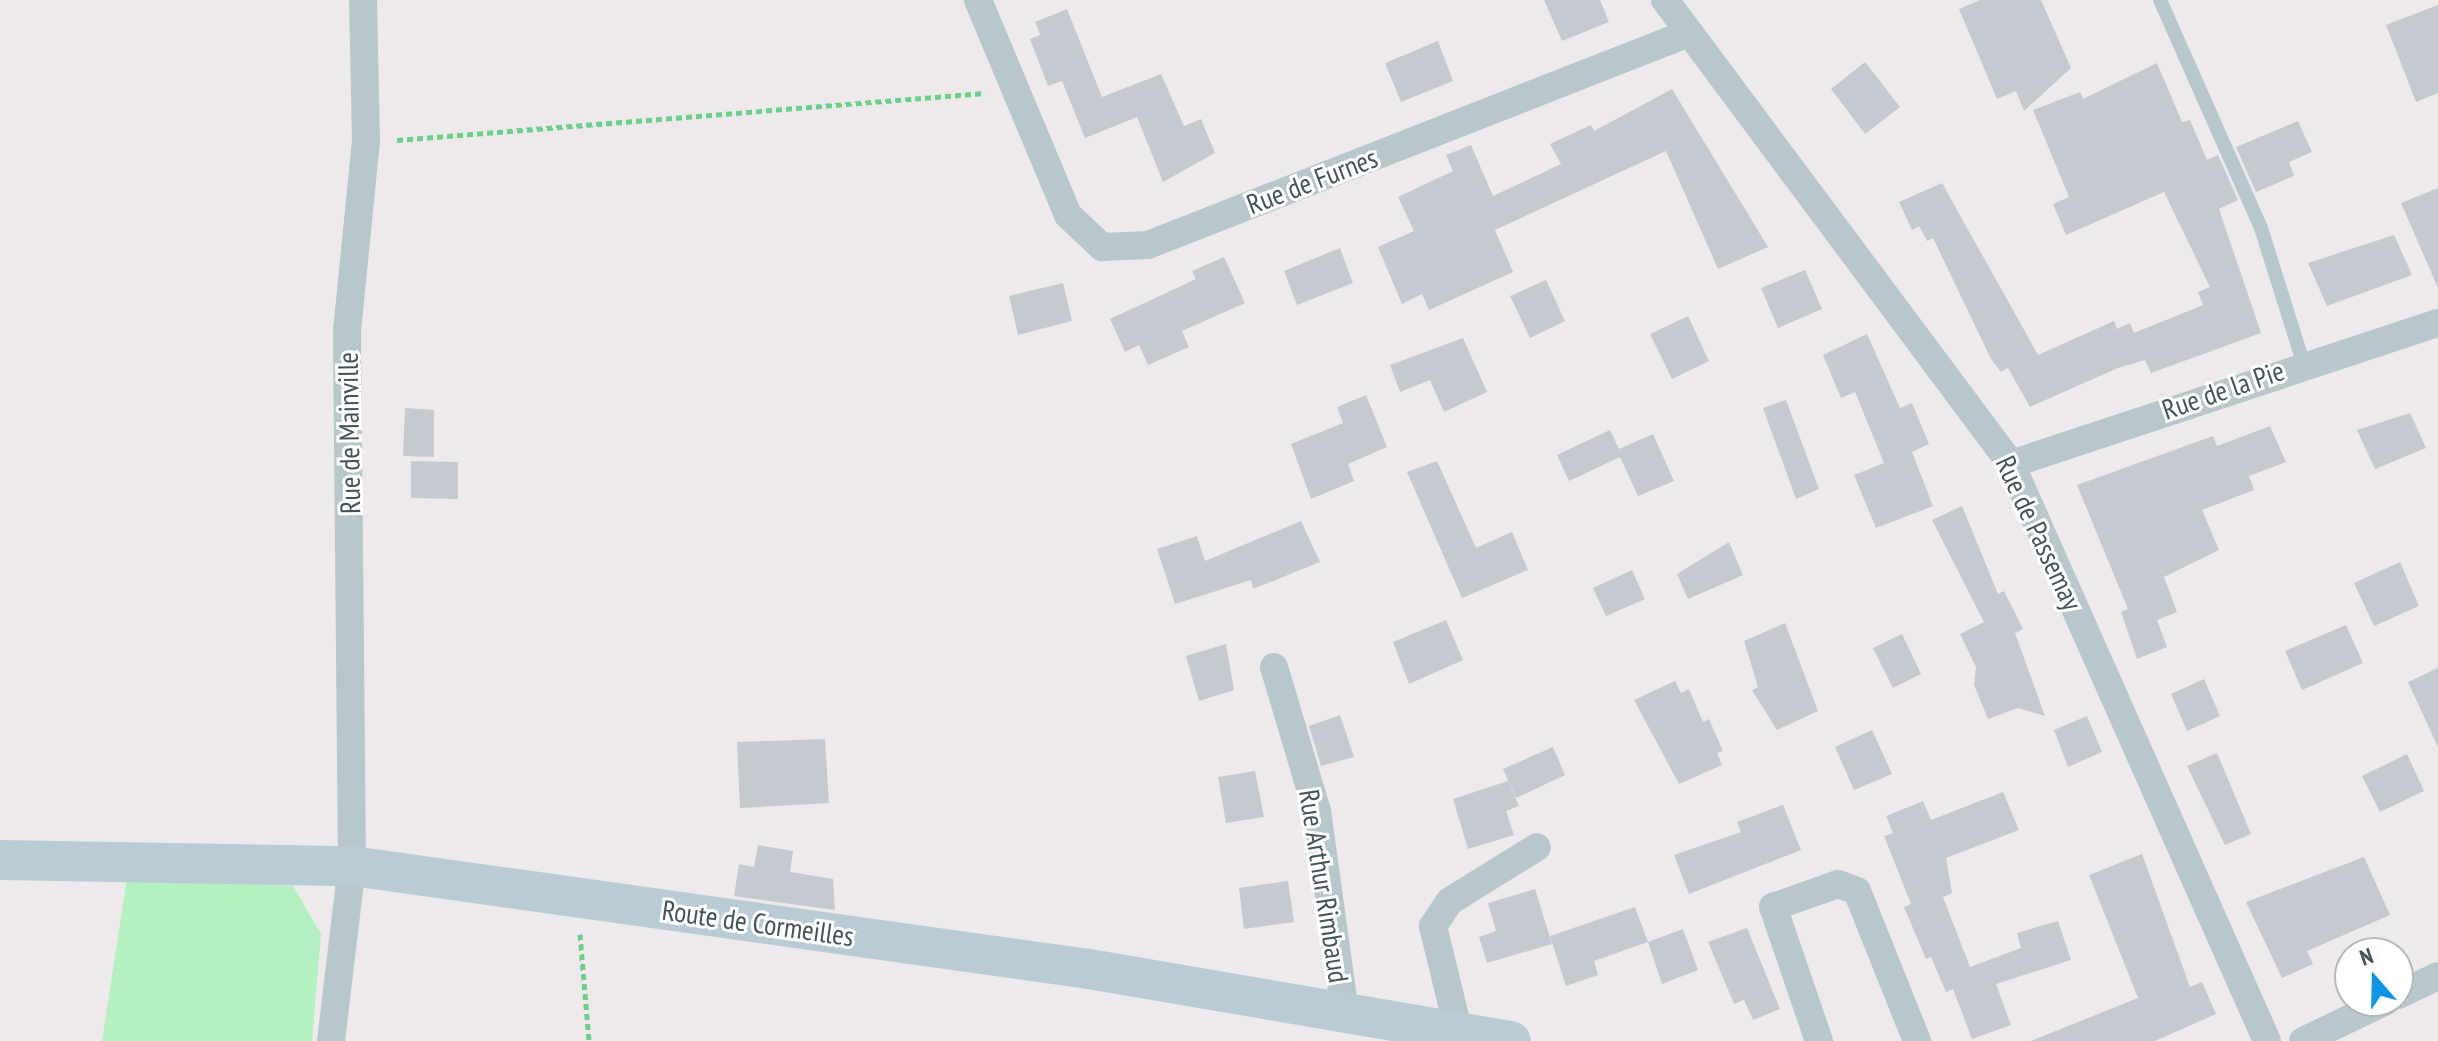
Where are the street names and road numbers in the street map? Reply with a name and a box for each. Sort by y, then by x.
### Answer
street label: Rue de Furnes [1242,141,1382,221]
street label: Rue de Mainville [331,352,367,514]
street label: Rue de la Pie [2158,353,2288,427]
street label: Rue de Passemay [1989,451,2089,615]
street label: Rue Arthur Rimbaud [1292,787,1356,985]
street label: Route de Cormeilles [660,893,856,953]

